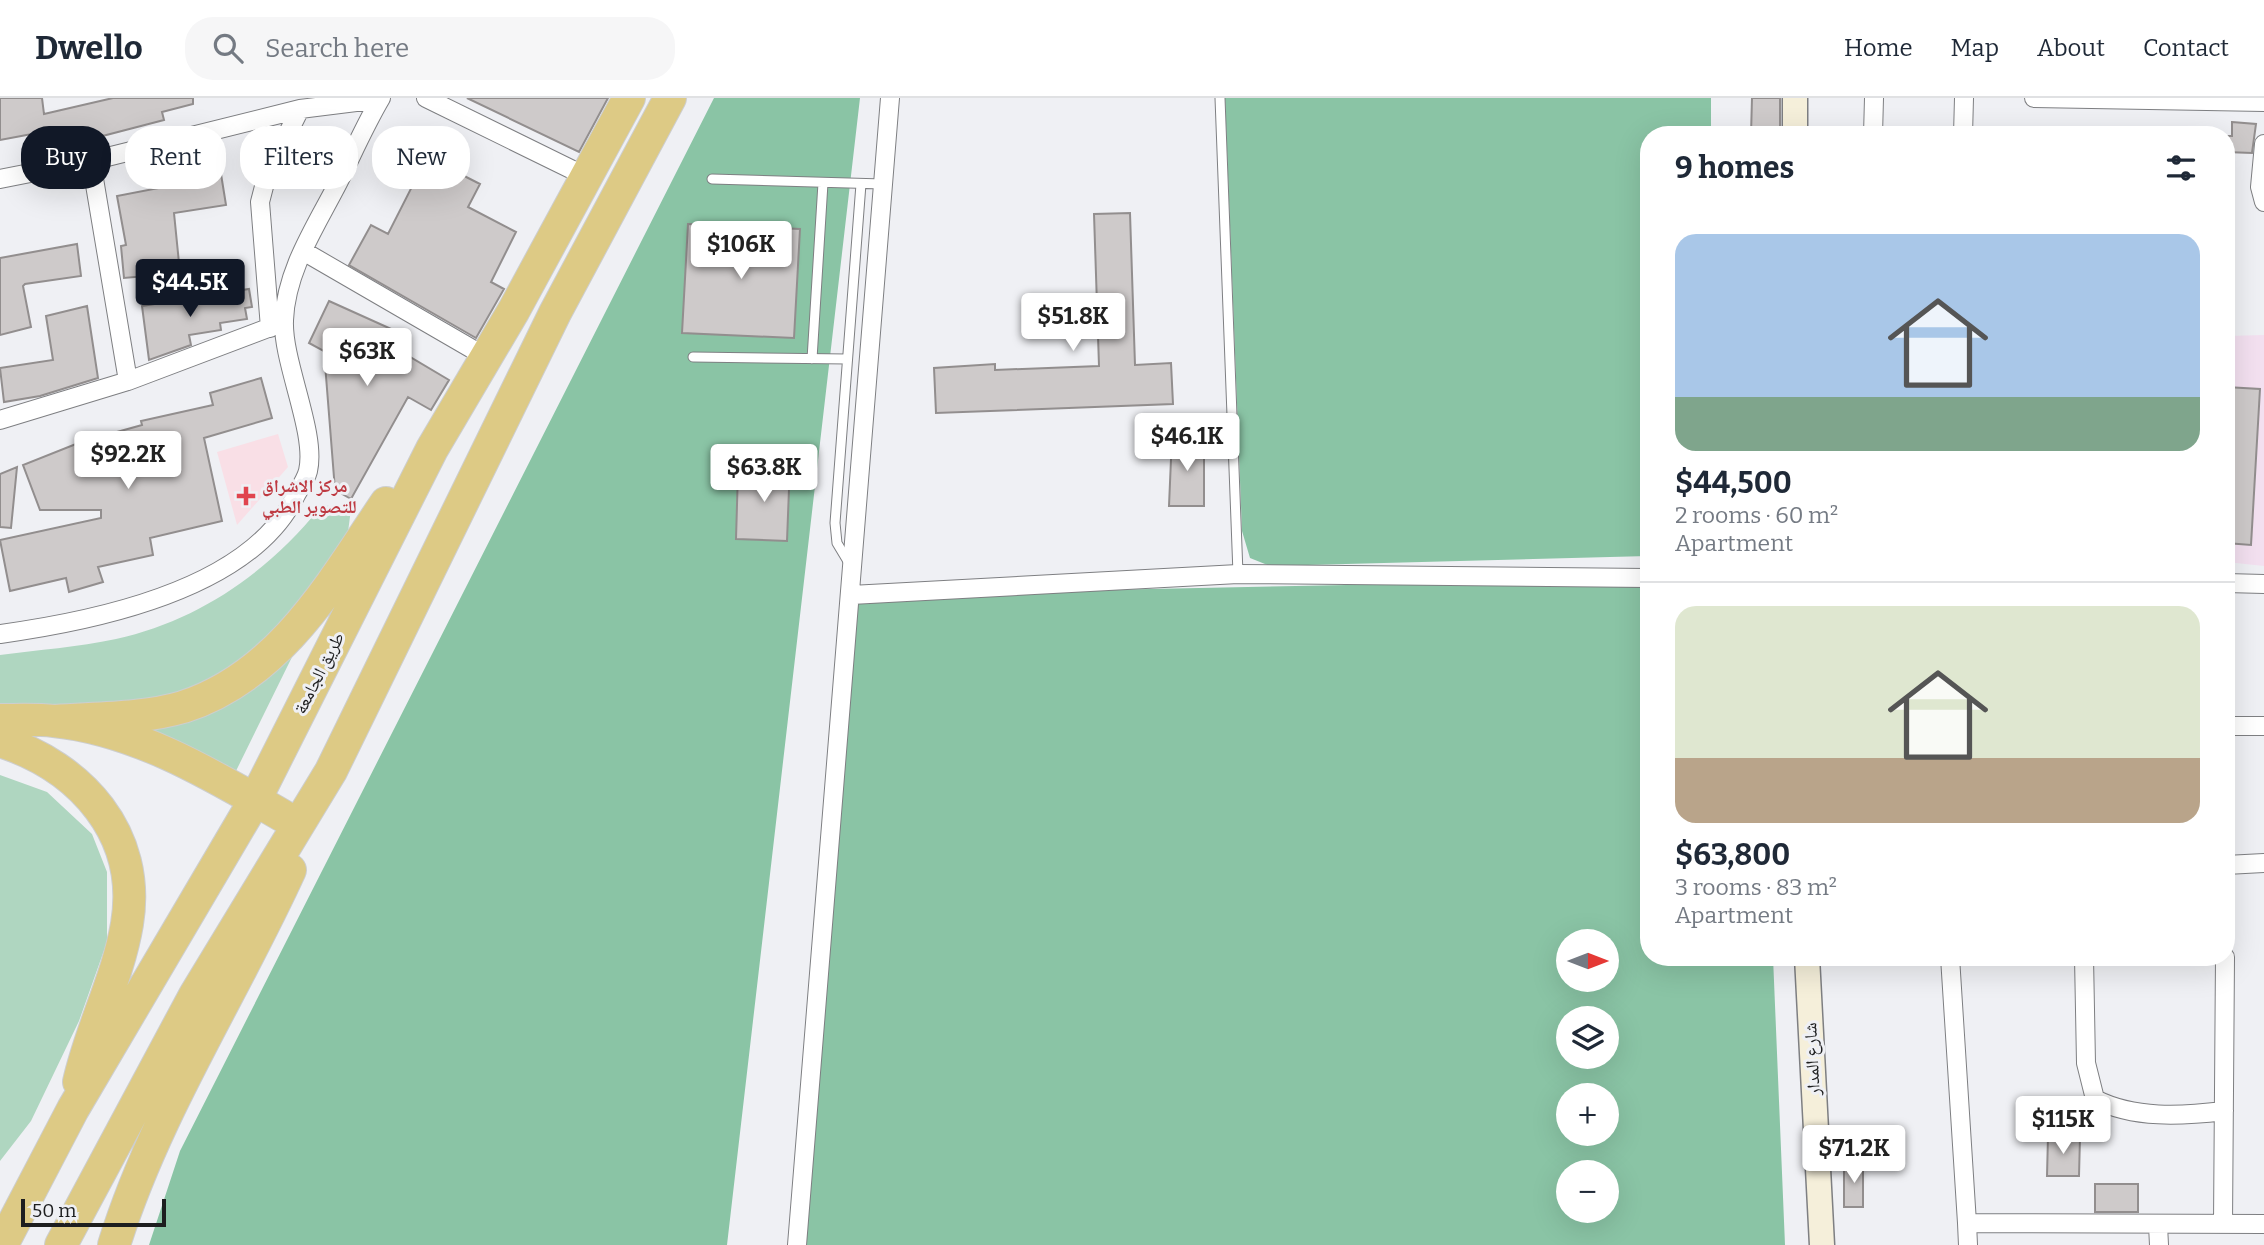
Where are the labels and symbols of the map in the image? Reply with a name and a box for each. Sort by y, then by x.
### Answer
pin: $106K [692,222,790,281]
pin: $44.5K [133,260,247,319]
pin: $51.8K [1016,294,1130,353]
pin: $63K [326,328,408,388]
pin: $46.1K [1130,414,1244,473]
pin: $92.2K [71,432,185,491]
pin: $63.8K [707,444,821,504]
place label: مركز الاشراق للتصوير الطبي [262,475,357,521]
marker: مركز الاشراق للتصوير الطبي [236,486,256,506]
street label: طريق الجامعة [289,628,349,718]
north arrow [1556,929,1619,992]
street label: شارع المدار [1799,1022,1825,1097]
pin: $115K [2014,1096,2112,1156]
pin: $71.2K [1797,1126,1911,1185]
scale bar [21,1196,166,1228]

